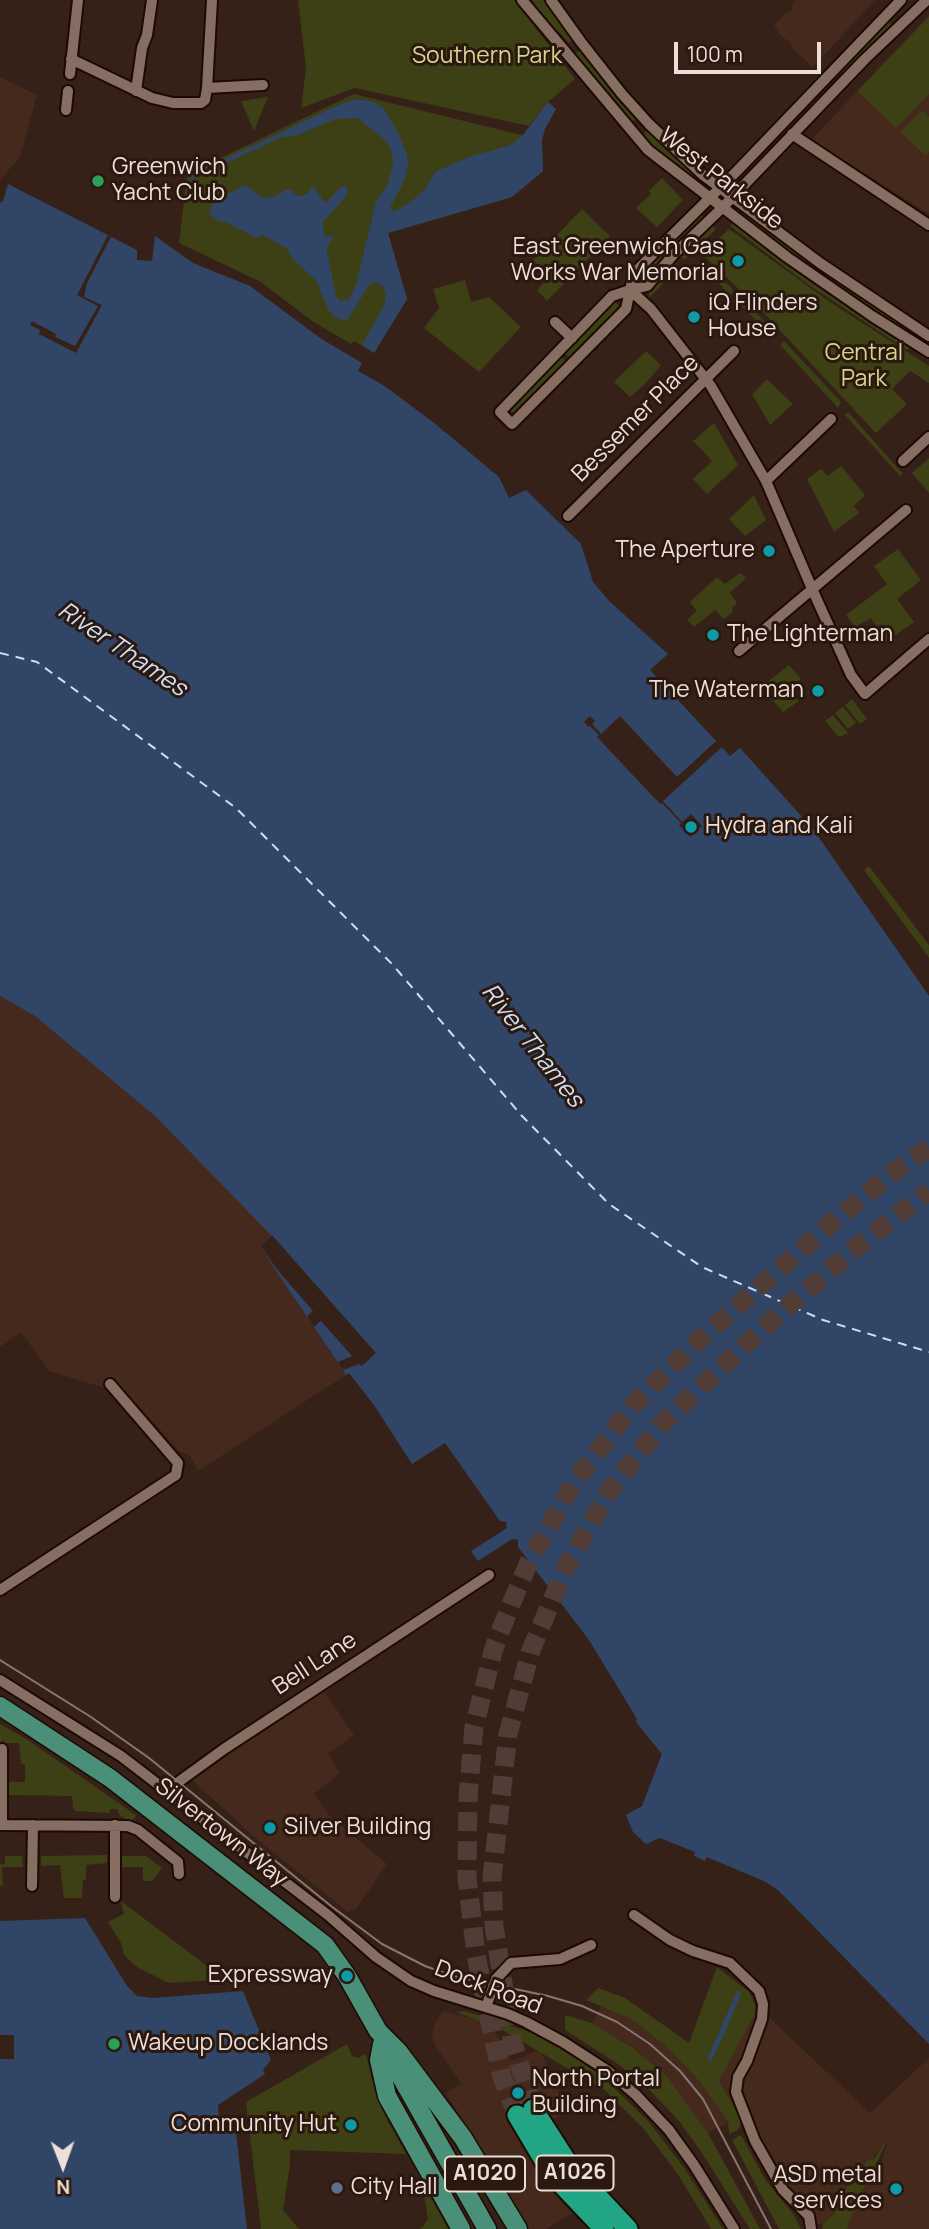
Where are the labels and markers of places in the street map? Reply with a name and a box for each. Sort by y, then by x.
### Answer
place label: Greenwich Yacht Club [112,154,226,208]
marker: Greenwich Yacht Club [90,173,106,189]
place label: East Greenwich Gas Works War Memorial [511,234,724,288]
marker: East Greenwich Gas Works War Memorial [730,253,746,269]
place label: iQ Flinders House [708,290,817,344]
marker: iQ Flinders House [686,309,702,325]
place label: The Aperture [615,537,755,565]
marker: The Aperture [761,543,777,559]
place label: The Lighterman [727,621,893,649]
marker: The Lighterman [705,627,721,643]
place label: The Waterman [649,677,804,705]
marker: The Waterman [810,683,826,699]
place label: Hydra and Kali [705,813,853,841]
marker: Hydra and Kali [683,819,699,835]
place label: Silver Building [284,1814,431,1842]
marker: Silver Building [262,1820,278,1836]
place label: Expressway [208,1962,333,1990]
marker: Expressway [339,1968,355,1984]
place label: Wakeup Docklands [128,2030,328,2058]
marker: Wakeup Docklands [106,2036,122,2052]
place label: North Portal Building [532,2066,660,2120]
marker: North Portal Building [510,2085,526,2101]
place label: Community Hut [171,2111,337,2139]
marker: Community Hut [343,2117,359,2133]
place label: ASD metal services [773,2162,882,2216]
place label: City Hall [351,2174,438,2202]
marker: City Hall [329,2180,345,2196]
marker: ASD metal services [888,2181,904,2197]

